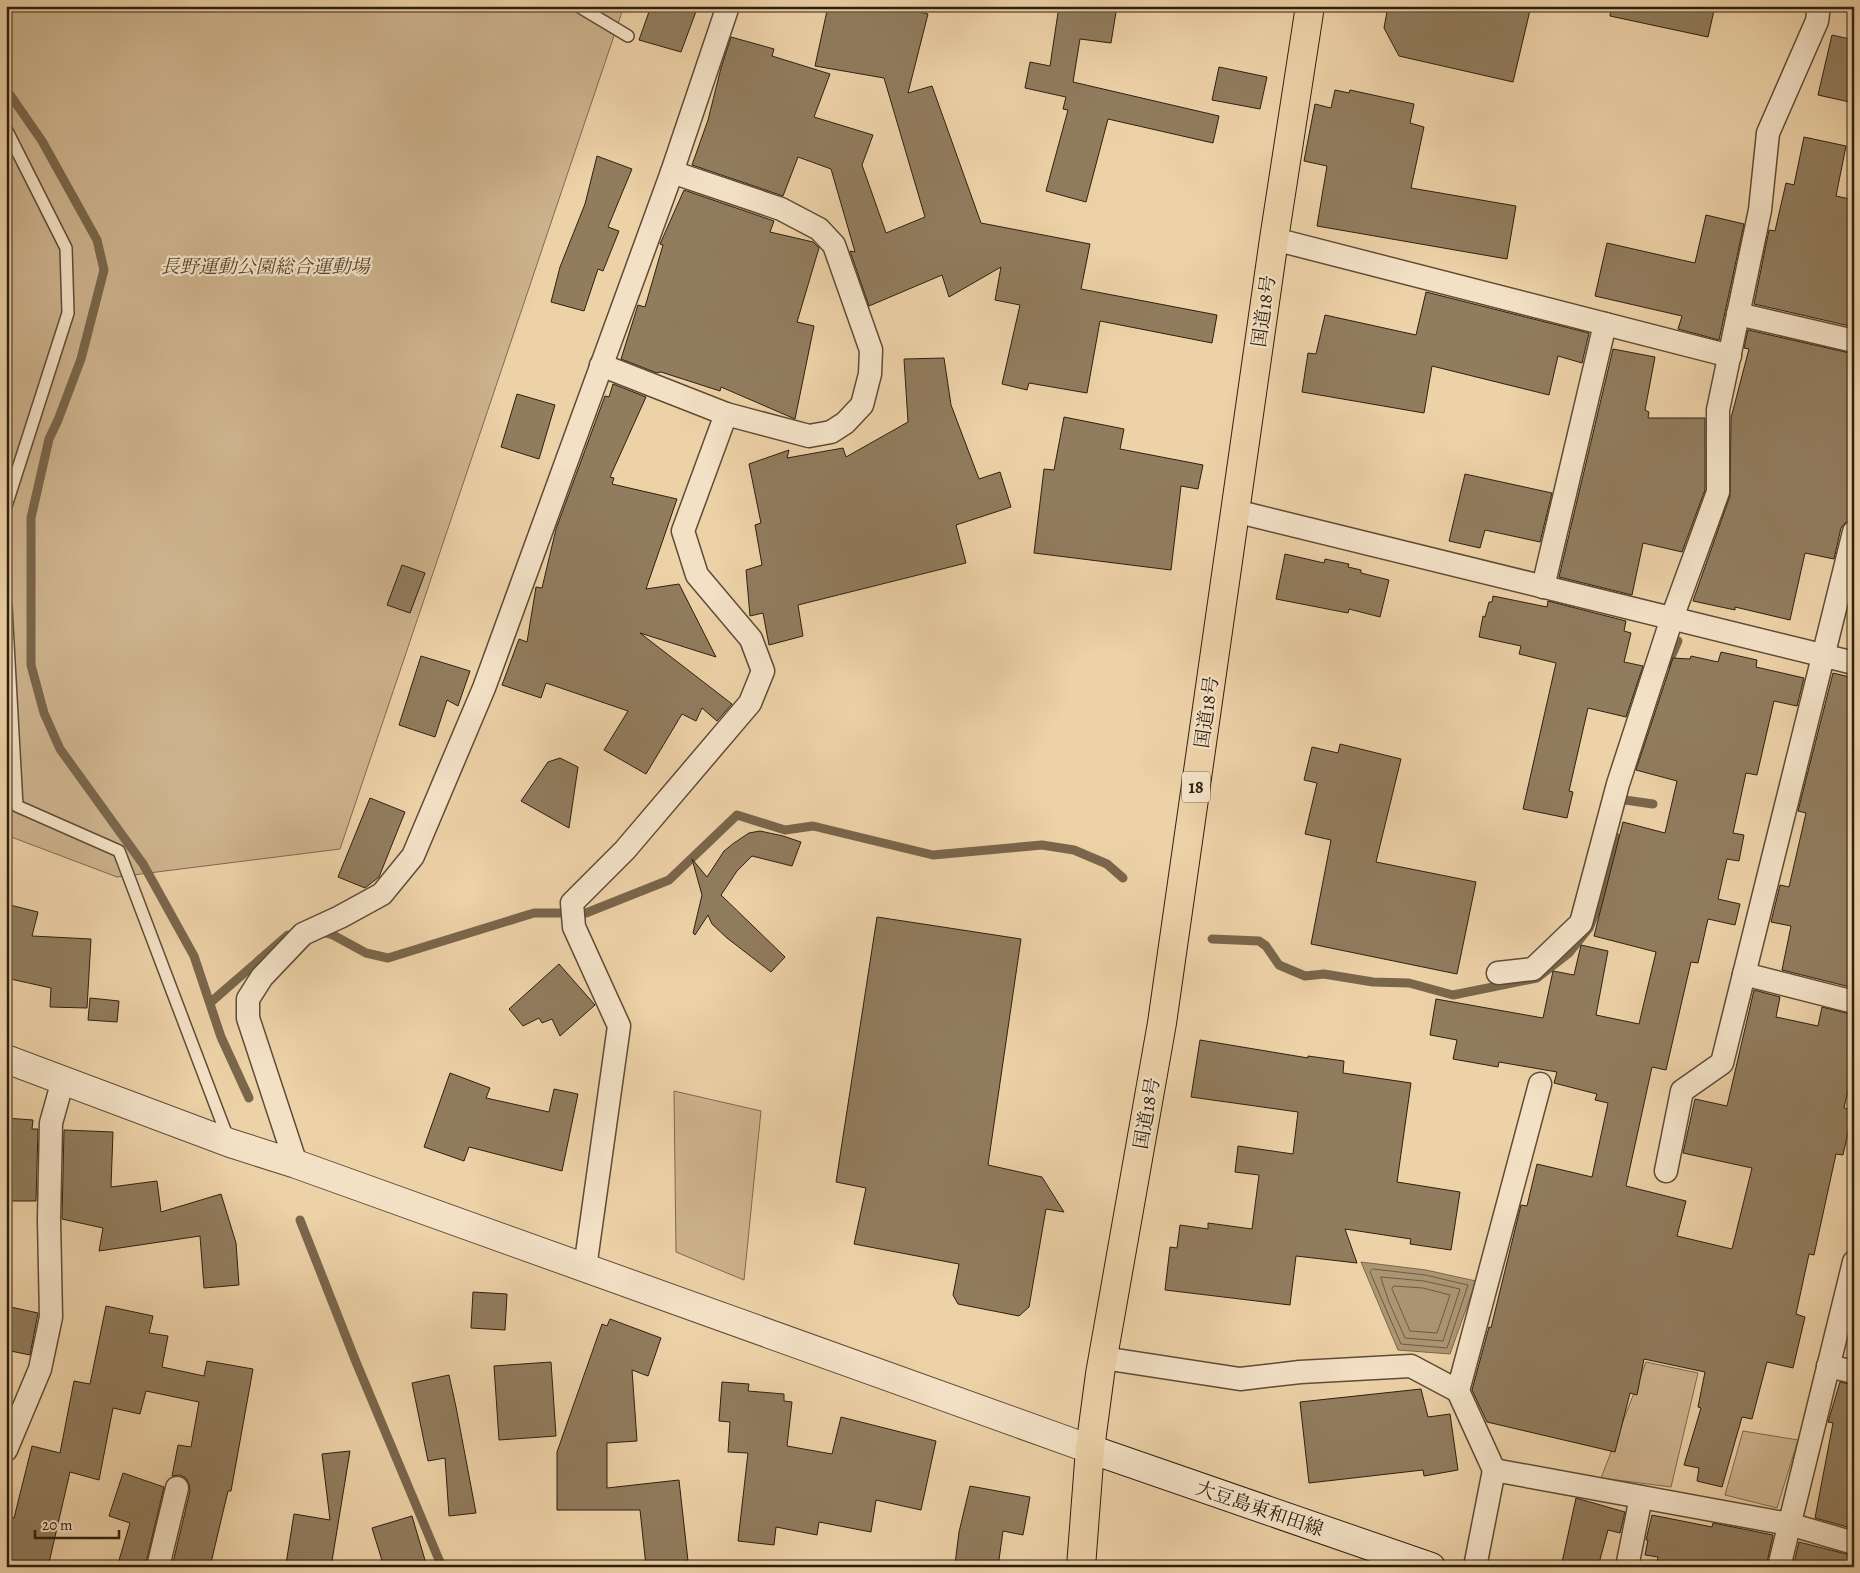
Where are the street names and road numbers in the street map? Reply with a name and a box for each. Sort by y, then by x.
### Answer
street label: 国道18号 [1246,273,1282,349]
street label: 国道18号 [1189,674,1225,750]
road number: 18 [1182,772,1210,802]
street label: 国道18号 [1128,1075,1166,1151]
street label: 大豆島東和田線 [1193,1475,1327,1543]

